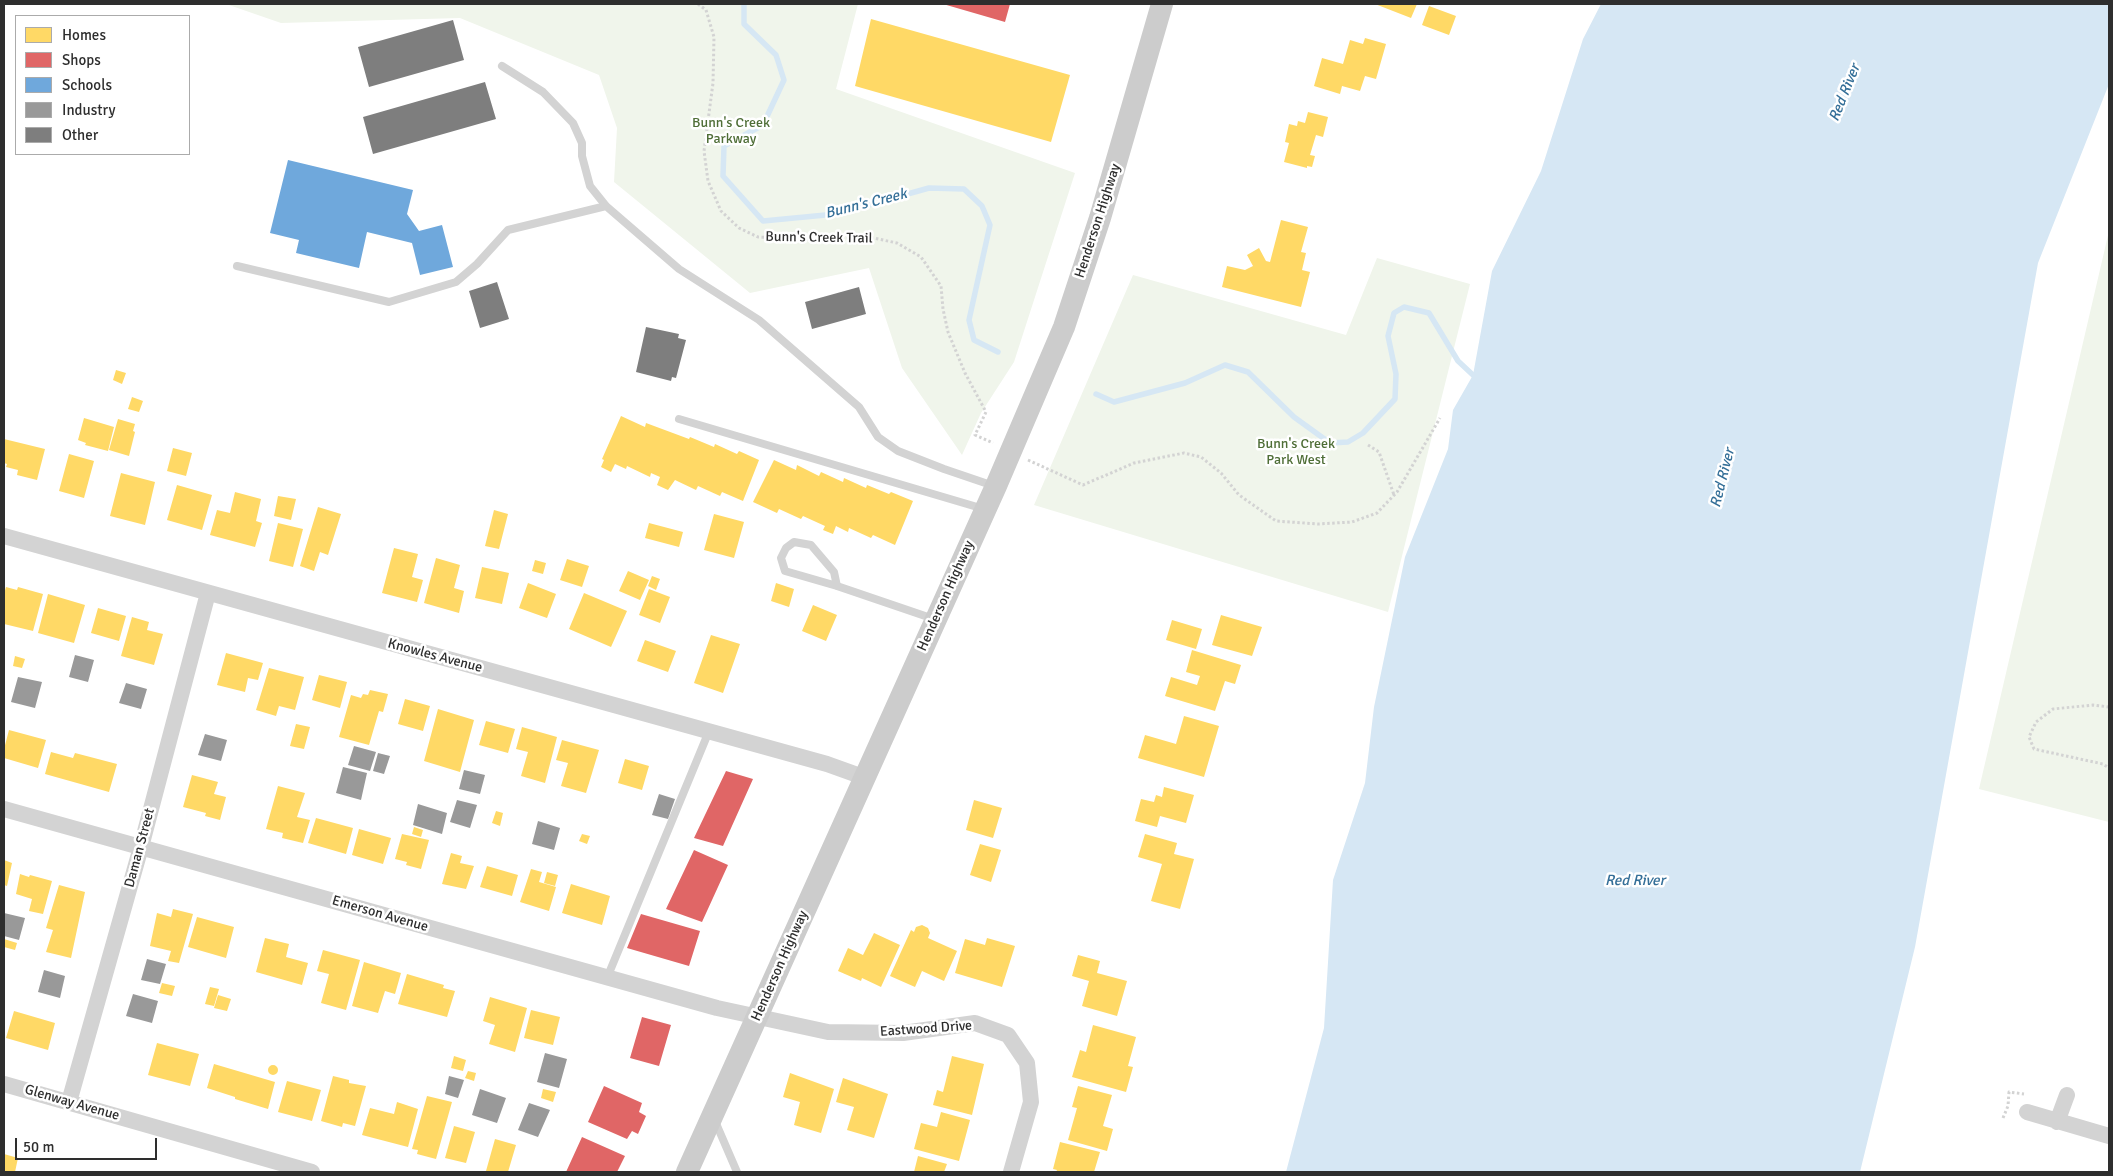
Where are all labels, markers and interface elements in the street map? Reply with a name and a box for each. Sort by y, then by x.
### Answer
legend [15,15,190,155]
text: Homes [62,26,106,44]
text: Shops [62,51,101,69]
water label: Red River [1825,62,1865,124]
text: Schools [62,76,112,94]
text: Industry [62,101,115,119]
park label: Bunn's Creek Parkway [692,115,770,148]
text: Other [62,126,98,144]
street label: Henderson Highway [1072,162,1124,280]
water label: Bunn's Creek [823,185,909,223]
street label: Bunn's Creek Trail [765,229,873,247]
park label: Bunn's Creek Park West [1257,436,1335,468]
water label: Red River [1707,447,1739,509]
street label: Henderson Highway [914,538,978,654]
street label: Knowles Avenue [386,635,484,677]
street label: Daman Street [121,806,159,890]
water label: Red River [1605,872,1665,890]
street label: Emerson Avenue [330,892,430,936]
street label: Henderson Highway [748,908,812,1024]
street label: Eastwood Drive [879,1017,973,1041]
street label: Glenway Avenue [23,1081,121,1125]
scale bar [18,1128,160,1160]
text: 50 m [23,1138,54,1156]

